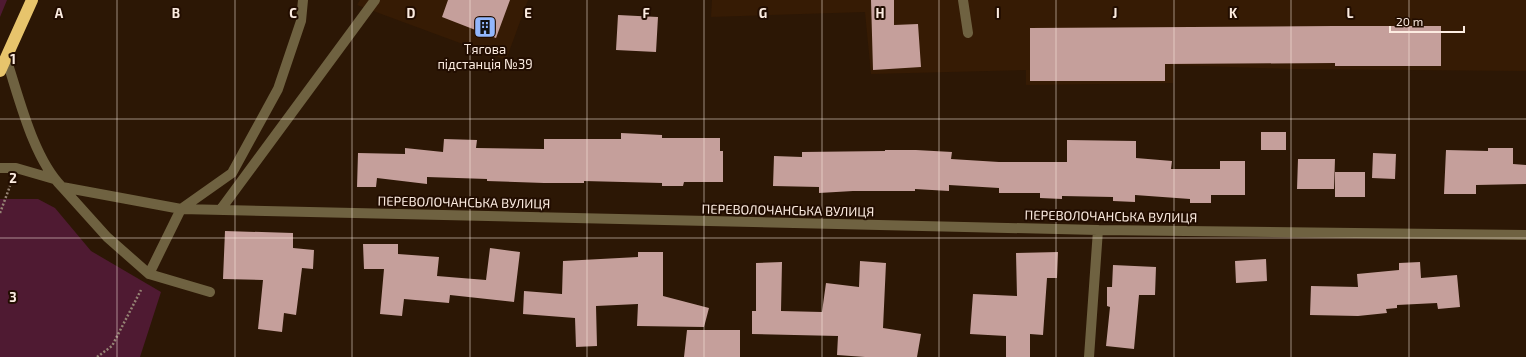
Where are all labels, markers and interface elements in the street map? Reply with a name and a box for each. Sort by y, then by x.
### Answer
text: A [55,5,64,21]
text: B [172,5,180,21]
text: C [289,5,297,21]
text: D [407,5,416,21]
text: E [524,5,532,21]
text: F [642,5,650,21]
text: G [759,5,767,21]
text: H [876,5,885,21]
text: I [996,5,1000,21]
text: J [1113,5,1117,21]
text: K [1229,5,1238,21]
text: L [1347,5,1354,21]
scale bar [1390,8,1464,34]
building icon: Тягова пiдстанцiя №39 [472,14,498,40]
text: 20 m [1396,14,1423,28]
place label: Тягова пiдстанцiя №39 [437,41,533,72]
text: 1 [10,51,16,67]
text: 2 [9,170,17,186]
street label: ПЕРЕВОЛОЧАНСЬКА ВУЛИЦЯ [378,192,550,212]
street label: ПЕРЕВОЛОЧАНСЬКА ВУЛИЦЯ [702,200,874,220]
street label: ПЕРЕВОЛОЧАНСЬКА ВУЛИЦЯ [1025,206,1197,226]
text: 3 [9,289,17,305]

